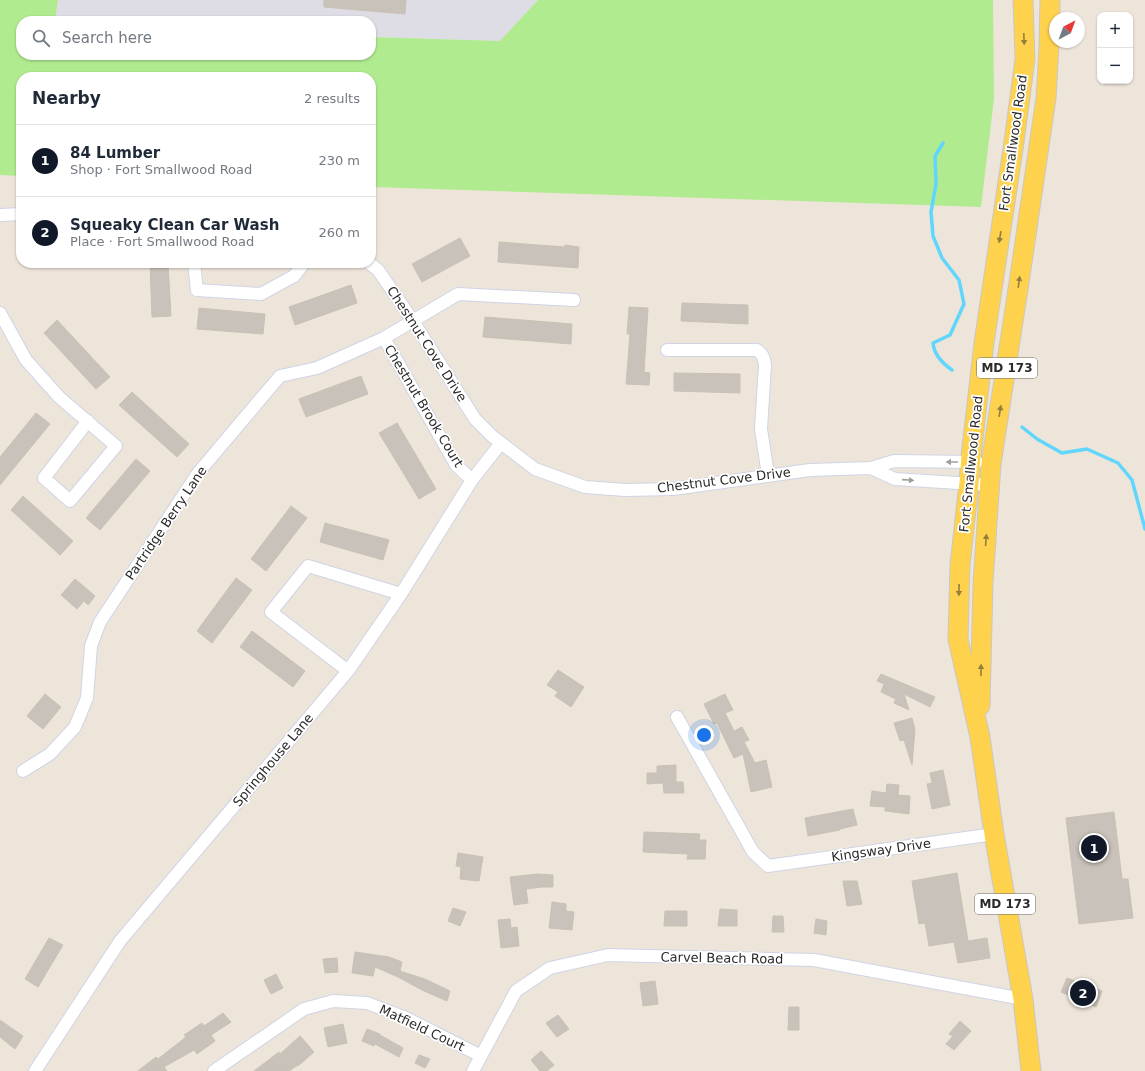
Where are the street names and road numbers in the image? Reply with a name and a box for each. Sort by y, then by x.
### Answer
street label: Fort Smallwood Road [996,74,1030,212]
street label: Chestnut Cove Drive [384,284,470,404]
street label: Chestnut Brook Court [381,342,467,470]
road number: MD 173 [977,358,1037,378]
street label: Fort Smallwood Road [956,395,986,533]
street label: Partridge Berry Lane [122,463,210,583]
street label: Chestnut Cove Drive [656,464,792,496]
street label: Springhouse Lane [230,710,316,810]
street label: Kingsway Drive [830,836,932,864]
road number: MD 173 [975,894,1035,914]
street label: Carvel Beach Road [660,949,784,967]
street label: Matfield Court [377,1002,467,1054]

